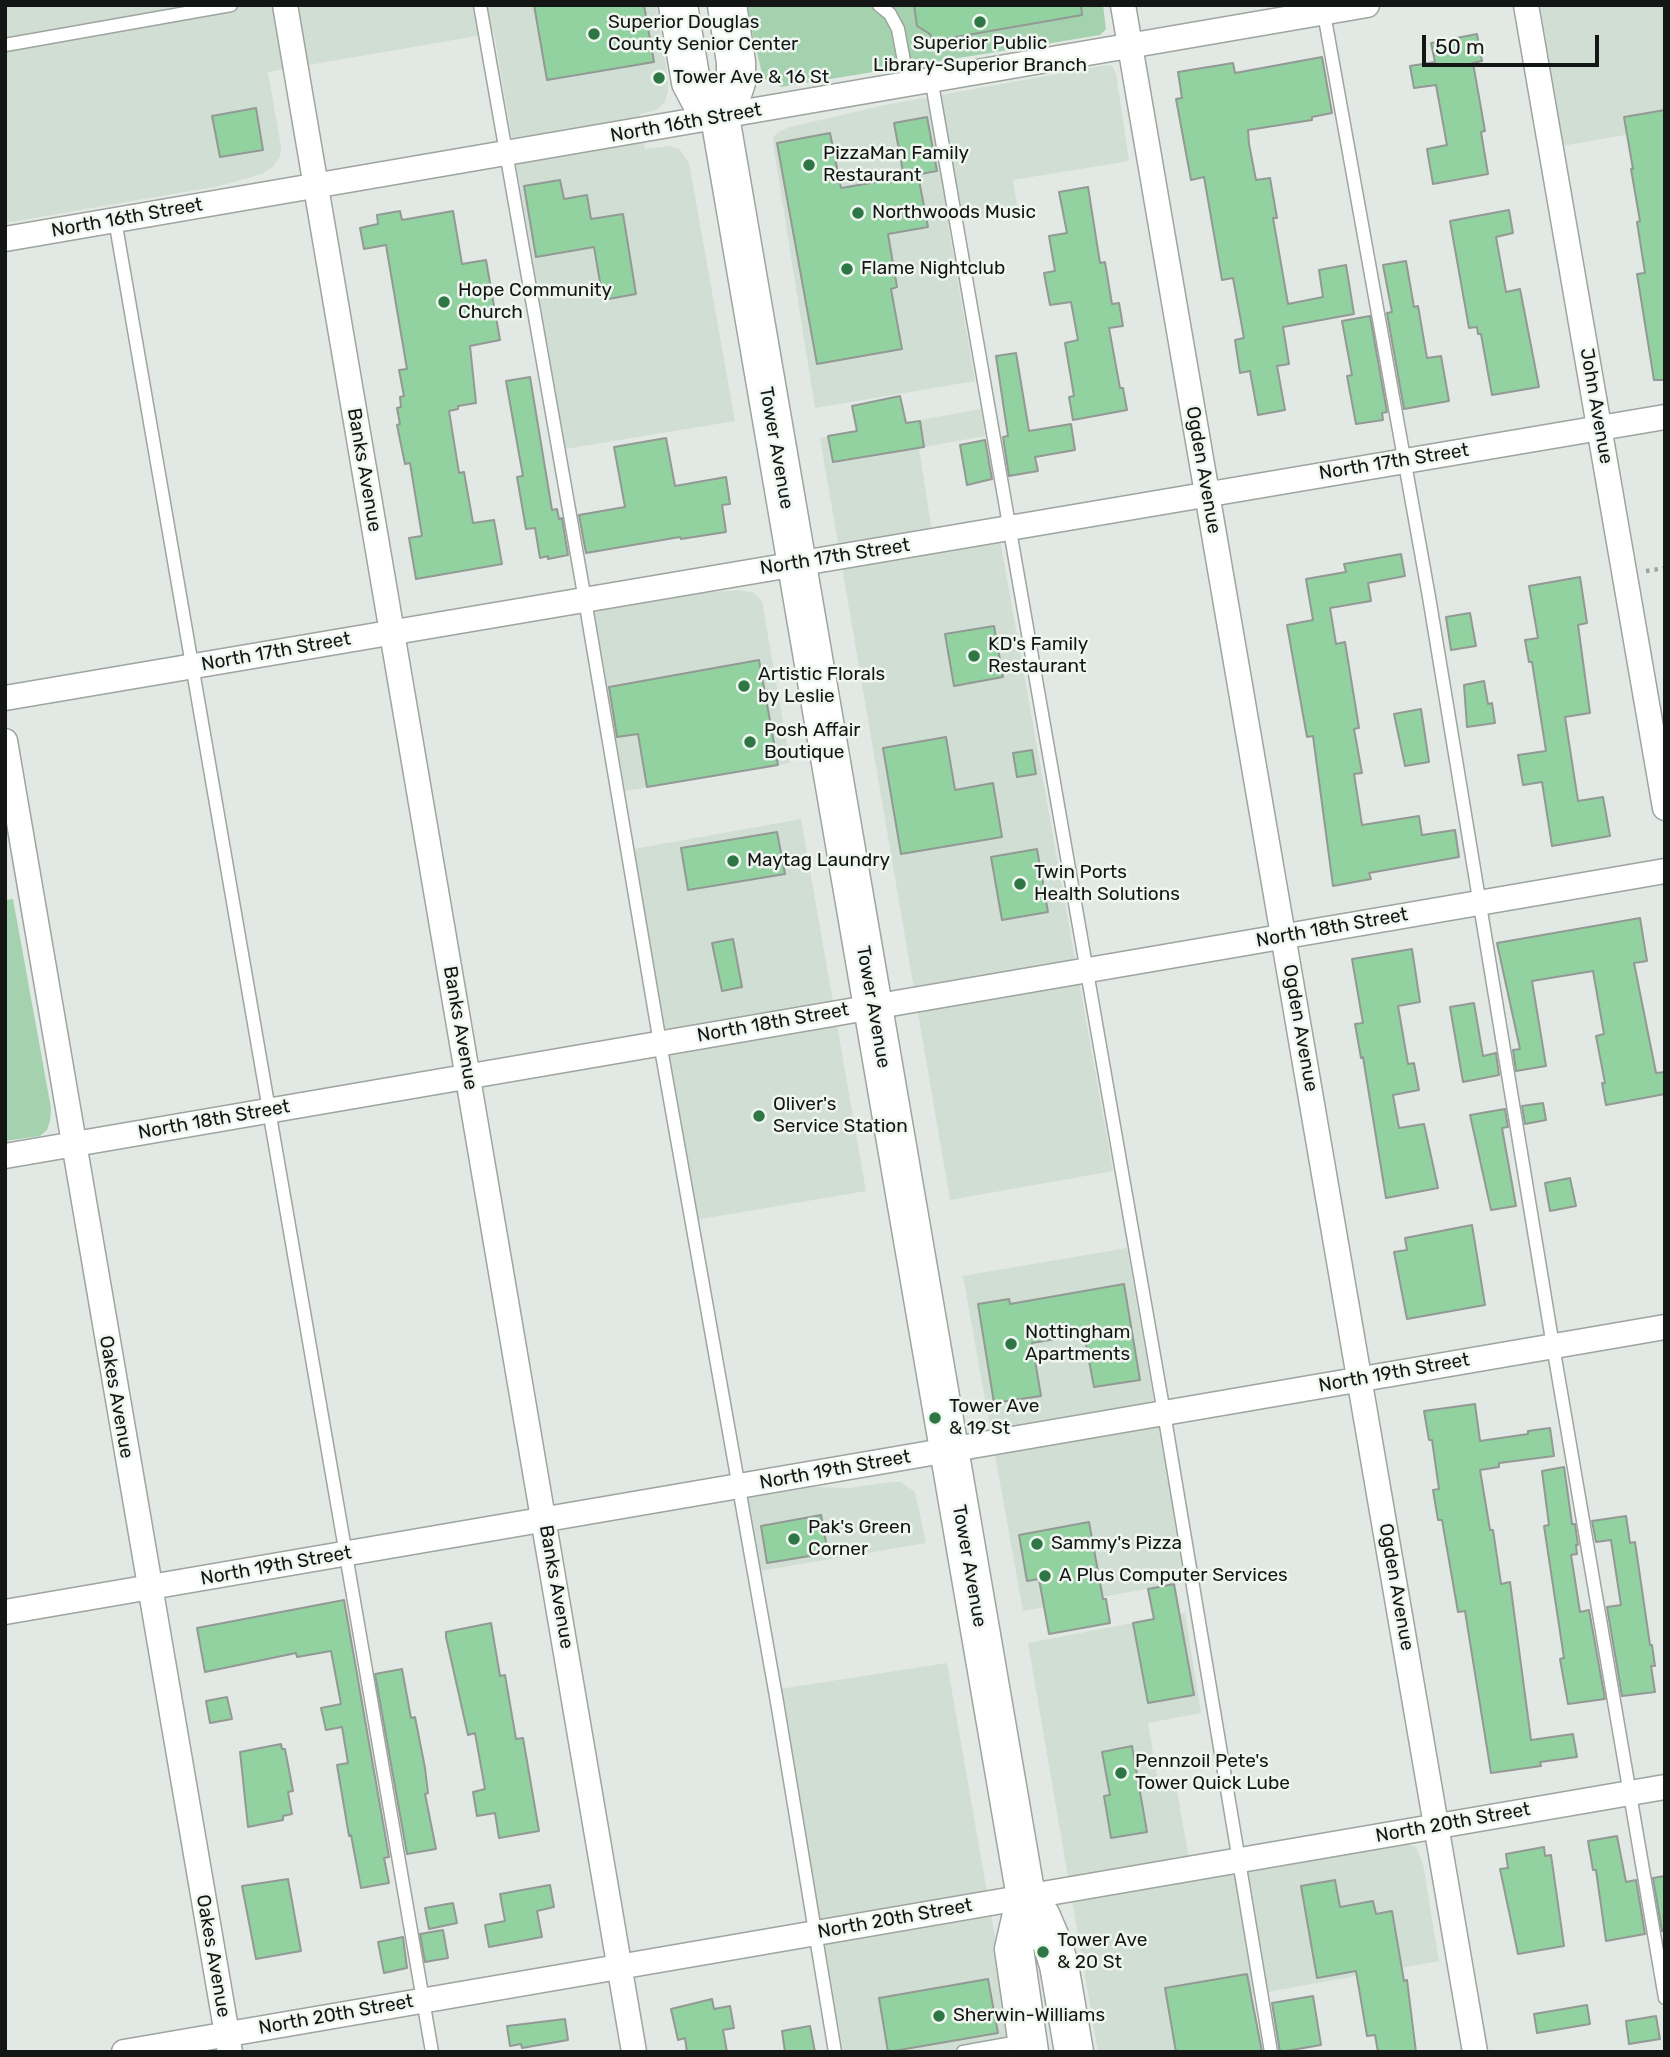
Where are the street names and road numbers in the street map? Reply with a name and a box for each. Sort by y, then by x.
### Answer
street label: North 16th Street [609,98,763,148]
street label: North 16th Street [50,193,204,243]
street label: John Avenue [1575,346,1617,466]
street label: Tower Avenue [754,385,798,511]
street label: Ogden Avenue [1181,405,1225,535]
street label: Banks Avenue [342,406,386,534]
street label: North 17th Street [1317,439,1471,485]
street label: North 17th Street [758,534,912,580]
street label: North 17th Street [199,628,353,676]
street label: North 18th Street [1254,903,1410,953]
street label: Tower Avenue [851,944,895,1070]
street label: Ogden Avenue [1278,963,1322,1093]
street label: Banks Avenue [438,964,482,1092]
street label: North 18th Street [695,998,851,1048]
street label: North 18th Street [136,1095,292,1145]
street label: Oakes Avenue [94,1334,138,1460]
street label: North 19th Street [1317,1348,1471,1398]
street label: North 19th Street [758,1445,912,1495]
street label: Tower Avenue [947,1503,991,1629]
street label: Ogden Avenue [1374,1522,1418,1652]
street label: Banks Avenue [534,1523,578,1651]
street label: North 19th Street [199,1541,353,1591]
street label: North 20th Street [1374,1798,1532,1848]
street label: Oakes Avenue [191,1893,235,2019]
street label: North 20th Street [816,1894,974,1944]
street label: North 20th Street [257,1990,415,2040]

